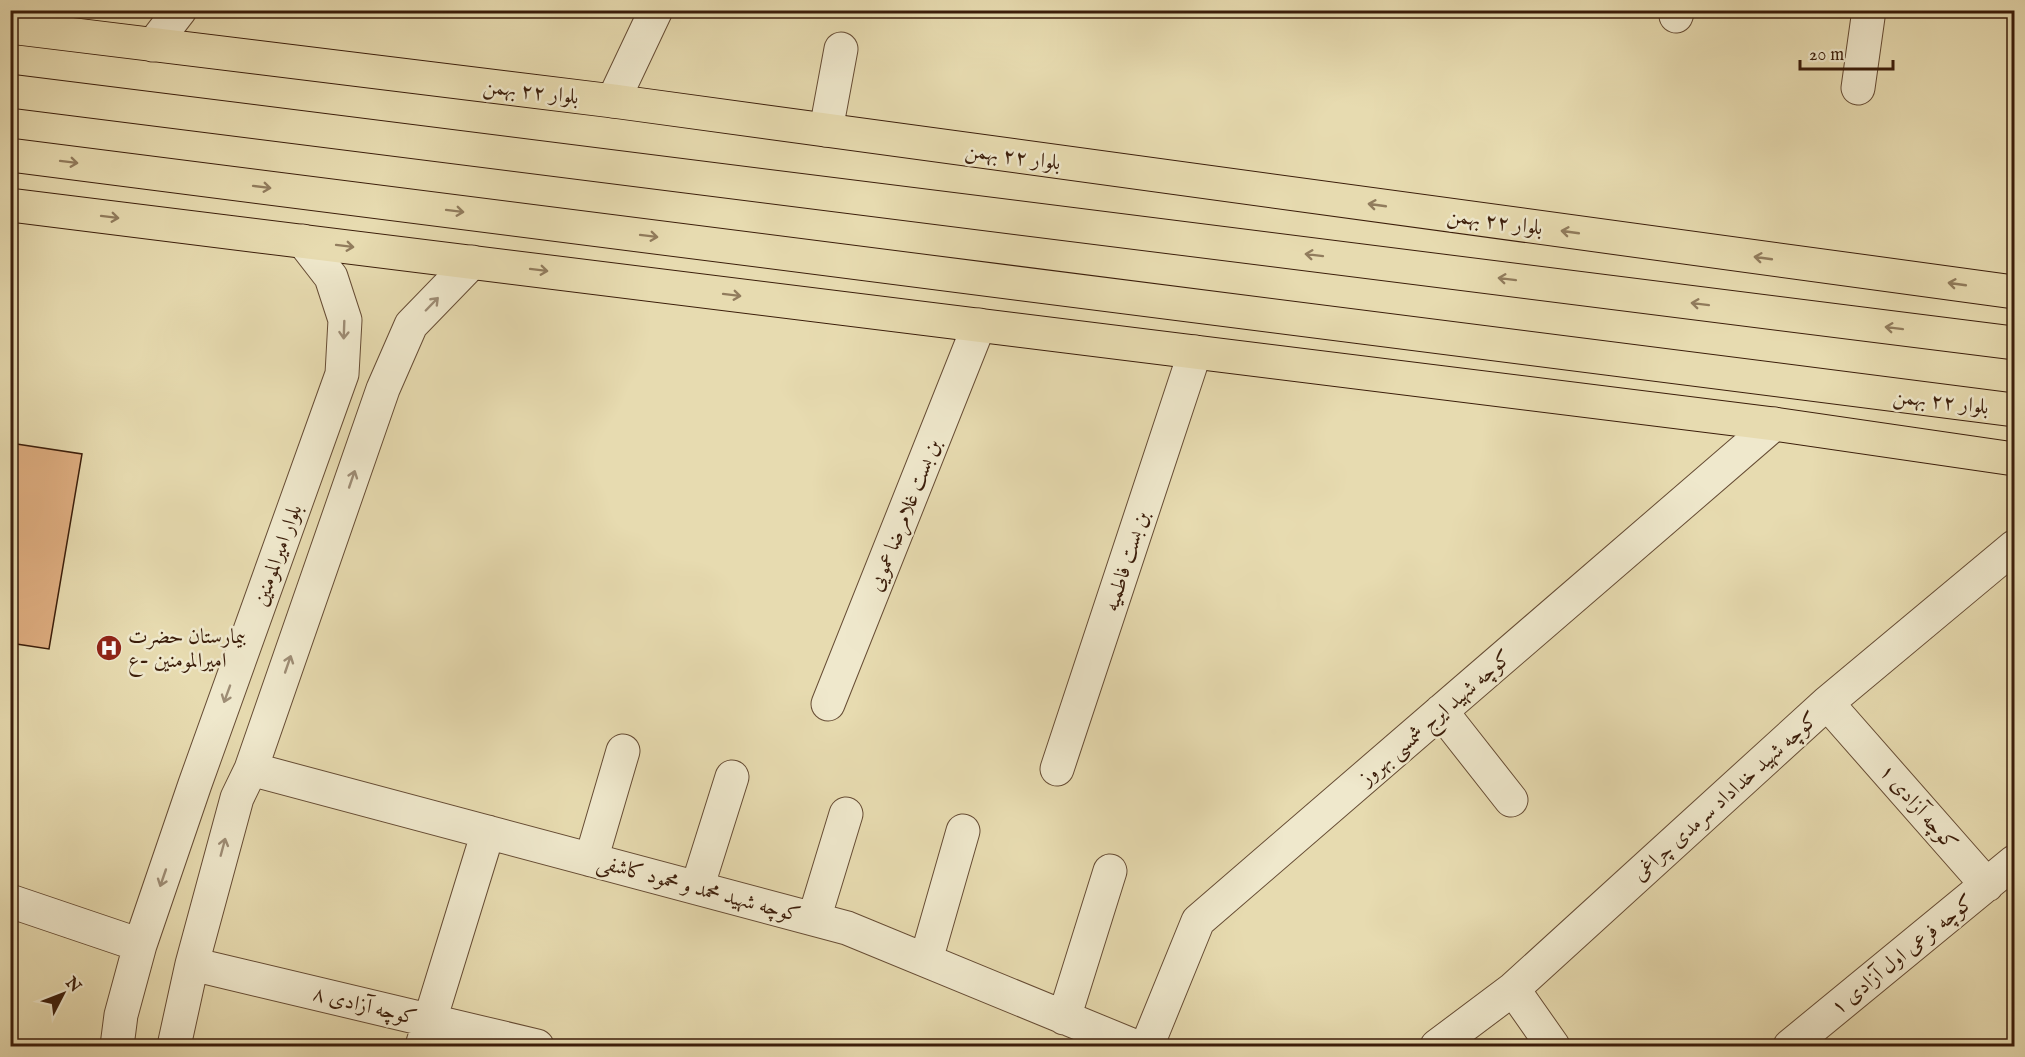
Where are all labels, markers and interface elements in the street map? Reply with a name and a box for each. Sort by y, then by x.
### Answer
scale bar [1800,33,1893,71]
text: 20 m [1809,44,1844,67]
street label: بلوار ۲۲ بهمن [481,73,580,112]
street label: بلوار ۲۲ بهمن [963,137,1062,178]
one-way arrow [58,157,78,168]
one-way arrow [252,181,271,192]
one-way arrow [1367,200,1387,211]
street label: بلوار ۲۲ بهمن [1445,202,1544,243]
one-way arrow [445,206,465,217]
one-way arrow [100,212,120,223]
one-way arrow [1561,226,1581,237]
one-way arrow [638,231,658,242]
one-way arrow [335,241,355,252]
one-way arrow [1304,249,1324,260]
one-way arrow [1754,252,1774,263]
one-way arrow [528,265,548,276]
one-way arrow [1498,274,1517,285]
one-way arrow [1947,279,1967,290]
one-way arrow [722,289,742,300]
one-way arrow [424,296,439,311]
one-way arrow [1691,298,1711,309]
one-way arrow [338,319,350,339]
one-way arrow [1885,322,1904,333]
street label: بلوار ۲۲ بهمن [1891,383,1990,422]
street label: بن بست غلامرضا عمویی [863,436,948,595]
one-way arrow [347,470,358,489]
street label: بلوار امیرالمومنین [248,501,309,610]
street label: بن بست فاطمیه [1099,508,1156,615]
place label: بیمارستان حضرت امیرالمومنین -ع [128,624,247,678]
hospital icon: بیمارستان حضرت امیرالمومنین -ع [94,633,124,663]
street label: کوچه شهید ایرج شمسی بهروز [1353,644,1520,796]
one-way arrow [283,655,294,673]
one-way arrow [221,684,232,703]
street label: کوچه شهید خداداد سرمدی چراغی [1627,706,1825,888]
street label: کوچه آزادی ۱ [1873,758,1964,857]
one-way arrow [218,838,230,857]
street label: کوچه شهید محمد و محمود کاشفی [594,849,803,930]
one-way arrow [156,868,167,887]
street label: کوچه فرعی اول آزادی ۱ [1825,888,1980,1021]
north arrow [33,964,93,1024]
text: N [60,973,85,997]
street label: کوچه آزادی ۸ [310,980,420,1032]

